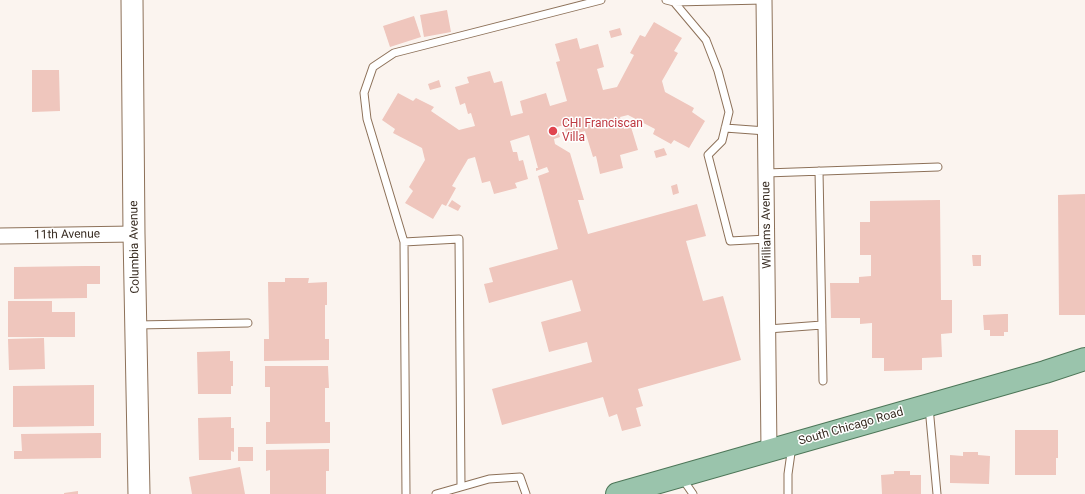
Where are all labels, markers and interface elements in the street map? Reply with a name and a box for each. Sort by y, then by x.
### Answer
place label: CHI Franciscan Villa [562,117,643,145]
marker: CHI Franciscan Villa [547,125,559,137]
street label: Williams Avenue [759,181,775,269]
street label: Columbia Avenue [127,200,143,294]
street label: 11th Avenue [34,227,100,243]
street label: South Chicago Road [797,405,905,449]

